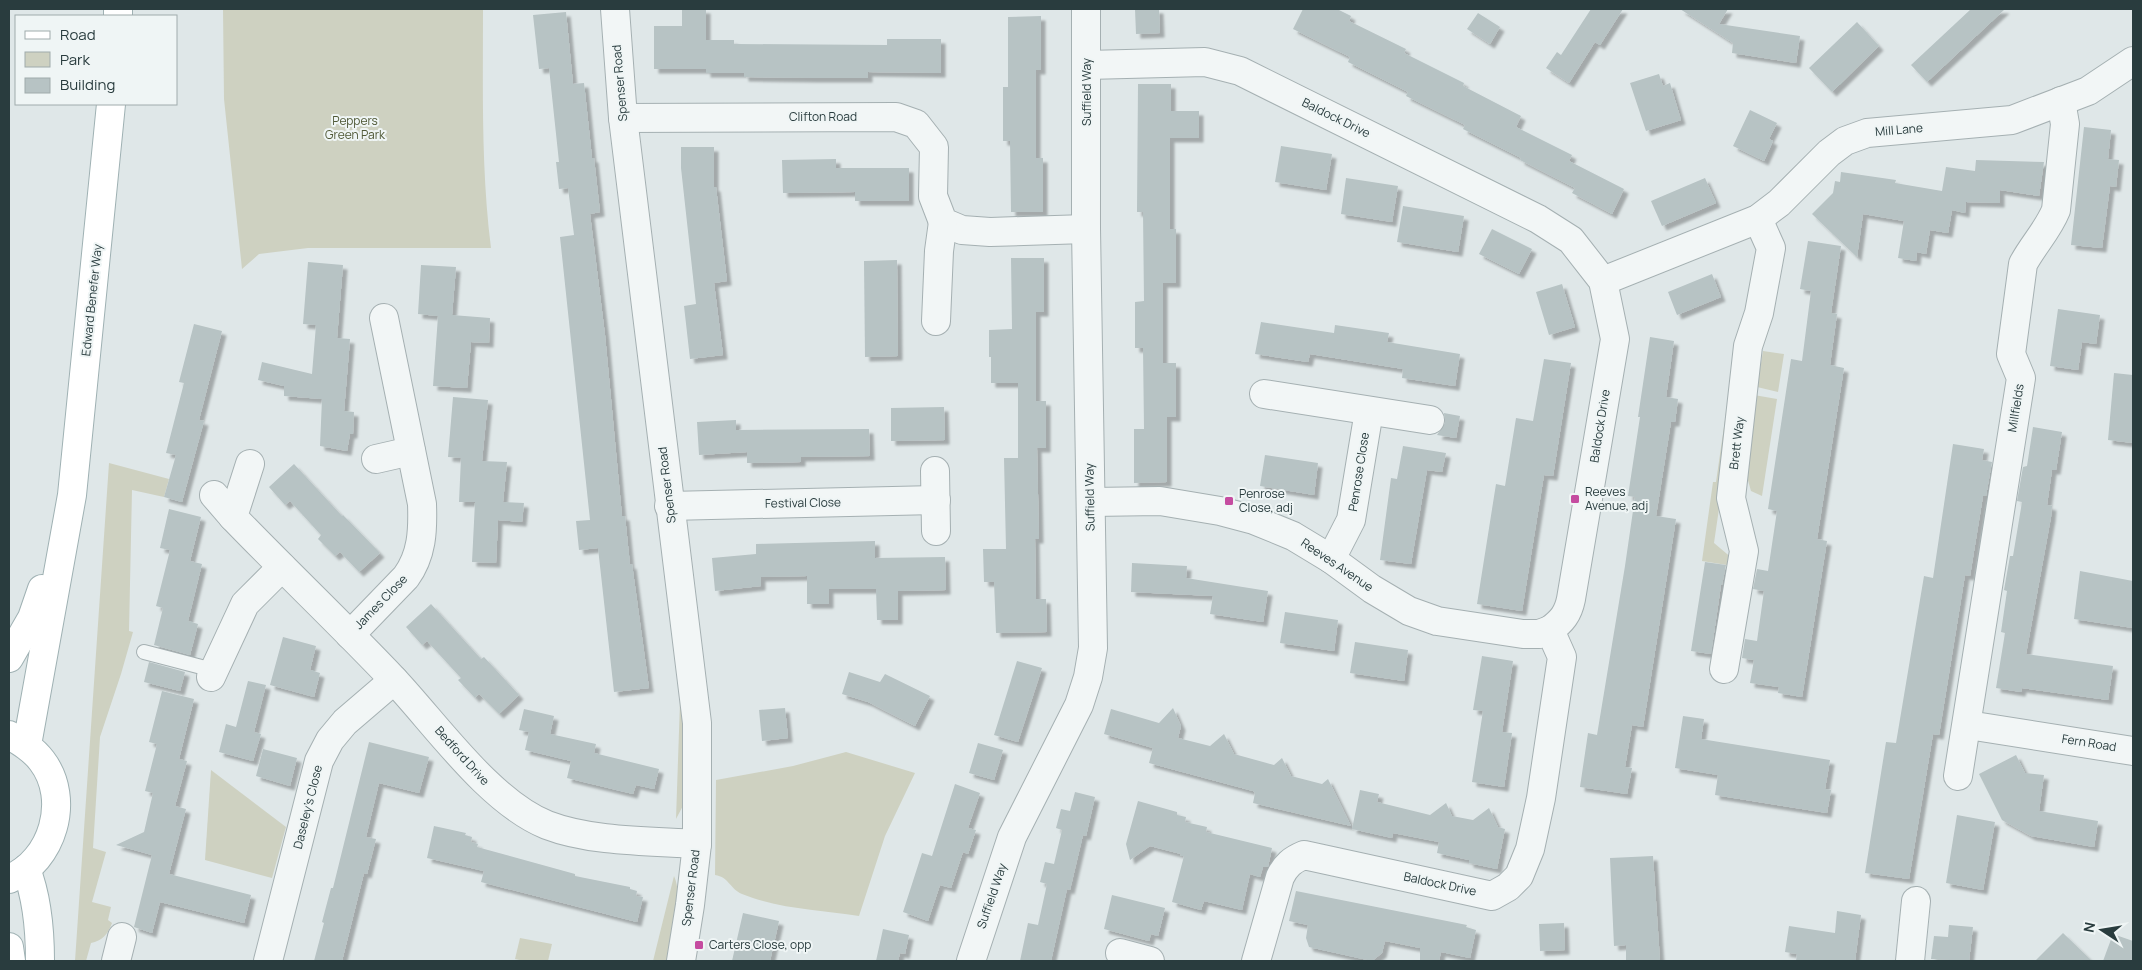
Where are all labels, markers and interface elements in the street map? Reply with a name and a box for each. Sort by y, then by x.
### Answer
legend [15,15,178,105]
text: Road [60,24,96,45]
street label: Spenser Road [608,44,631,122]
text: Park [60,49,90,70]
street label: Suffield Way [1078,57,1095,126]
text: Building [60,74,115,95]
street label: Baldock Drive [1299,94,1373,141]
street label: Clifton Road [789,108,857,125]
park label: Peppers Green Park [325,112,386,143]
street label: Mill Lane [1874,119,1924,140]
street label: Edward Benefer Way [77,242,106,357]
street label: Millfields [2003,382,2028,433]
street label: Baldock Drive [1585,388,1614,464]
street label: Brett Way [1725,415,1748,470]
street label: Penrose Close [1344,431,1373,513]
street label: Spenser Road [653,446,680,524]
street label: Suffield Way [1080,462,1099,531]
place label: Reeves Avenue, adj [1585,483,1648,514]
place label: Penrose Close, adj [1239,485,1293,516]
street label: Festival Close [765,493,841,512]
marker: Reeves Avenue, adj [1569,493,1581,505]
marker: Penrose Close, adj [1223,495,1235,507]
street label: Reeves Avenue [1298,534,1377,595]
street label: James Close [350,571,411,633]
street label: Bedford Drive [431,722,494,789]
street label: Fern Road [2061,730,2118,755]
street label: Daseley's Close [289,763,326,851]
street label: Spenser Road [677,849,704,927]
street label: Suffield Way [972,860,1011,931]
street label: Baldock Drive [1402,867,1478,900]
north arrow [2077,905,2127,955]
text: N [2078,920,2099,934]
place label: Carters Close, opp [709,936,811,953]
marker: Carters Close, opp [693,939,705,951]

